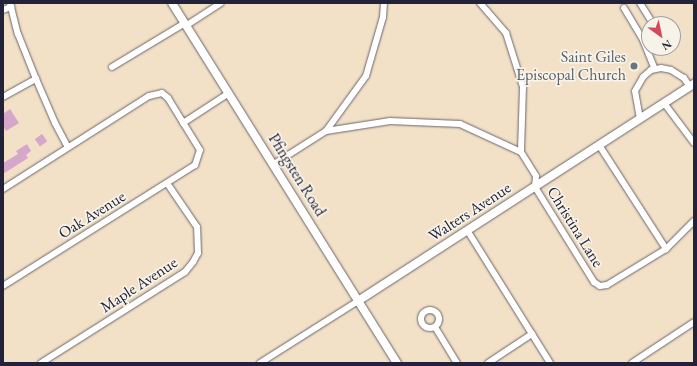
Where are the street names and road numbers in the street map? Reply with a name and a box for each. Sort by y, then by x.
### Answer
street label: Pfingsten Road [264,130,330,220]
street label: Walters Avenue [425,178,515,246]
street label: Christina Lane [543,183,607,271]
street label: Oak Avenue [55,187,129,243]
street label: Maple Avenue [97,253,181,317]

